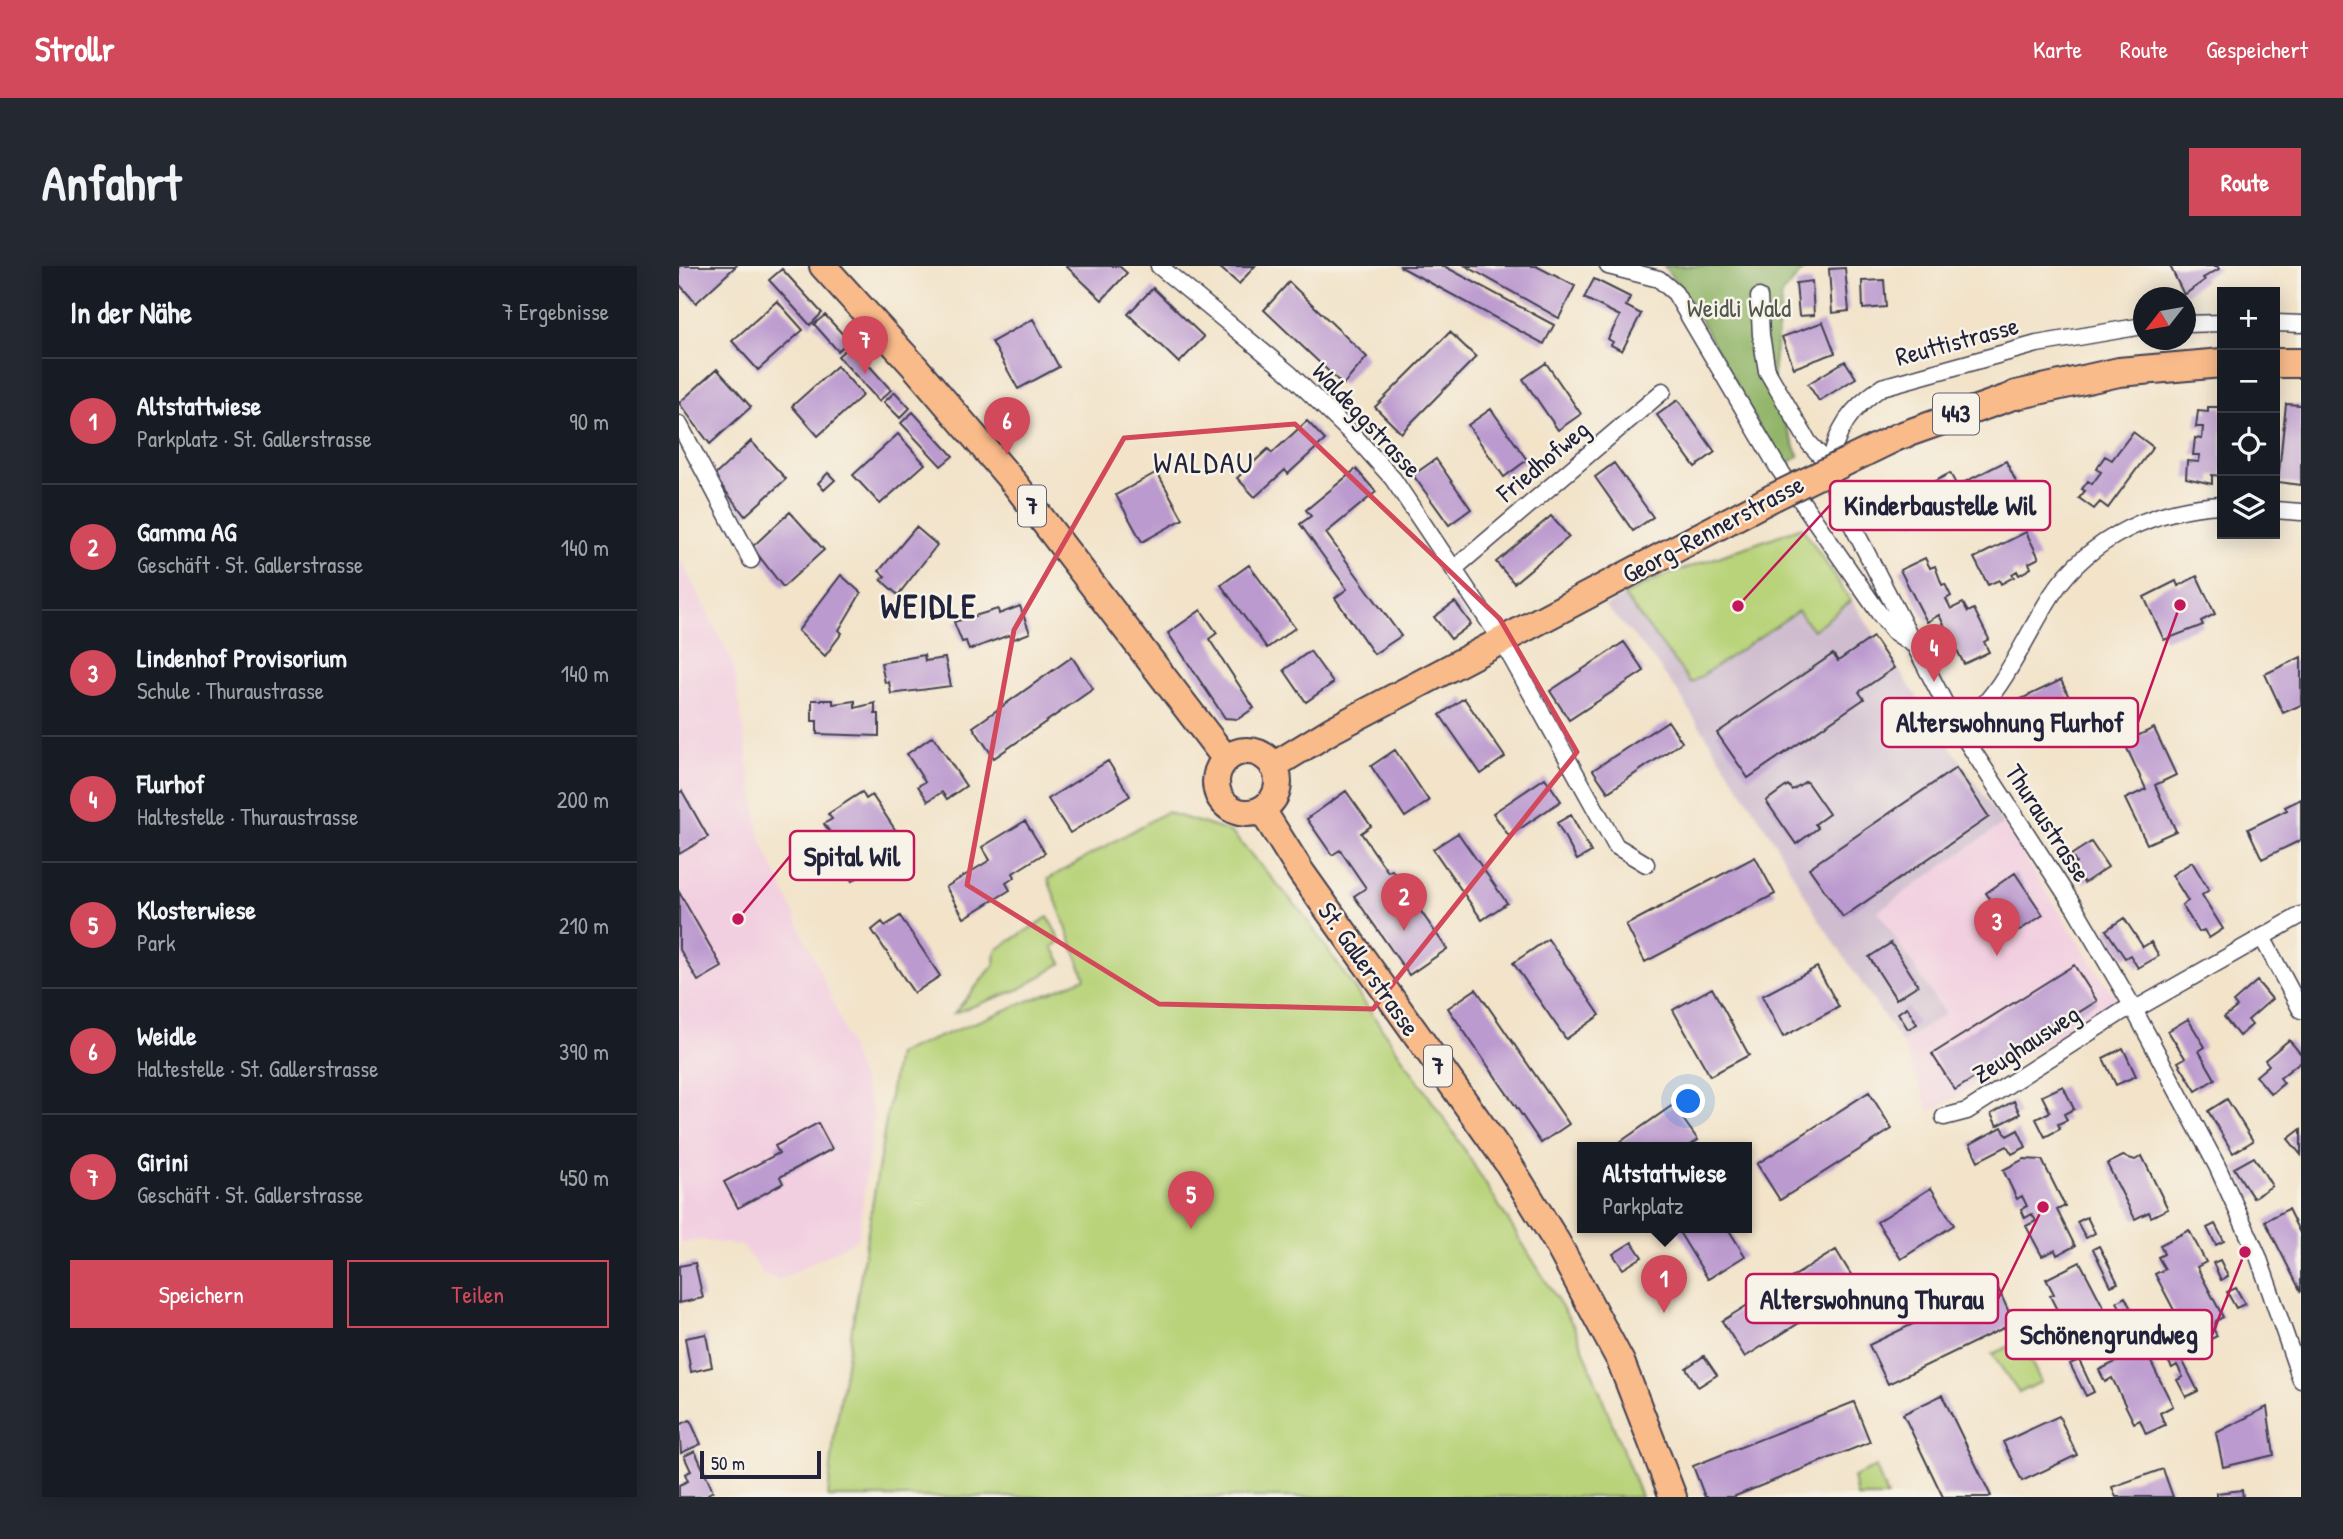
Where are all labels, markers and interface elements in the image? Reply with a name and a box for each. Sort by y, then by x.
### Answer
text: Strollr [35,27,114,71]
text: Karte [2033,33,2082,65]
text: Route [2120,33,2168,65]
text: Gespeichert [2206,33,2308,65]
button: Route [2189,148,2301,216]
text: Anfahrt [42,149,181,215]
north arrow [2133,287,2196,350]
map controls [2217,287,2280,539]
button: + [2217,287,2280,350]
park label: Weidli Wald [1687,290,1791,325]
text: In der Nähe [70,292,192,332]
text: 7 Ergebnisse [502,296,609,327]
street label: Reuttistrasse [1892,307,2022,374]
pin: 7 [842,316,888,374]
button: − [2217,350,2280,413]
street label: Waldeggstrasse [1305,354,1430,485]
text: Altstattwiese [137,388,261,423]
road number: 443 [1933,394,1979,434]
pin: 6 [984,397,1030,455]
text: 1 [89,406,97,437]
text: 90 m [569,406,609,437]
street label: Friedhofweg [1488,412,1596,510]
button: locate [2217,413,2280,476]
text: Parkplatz · St. Gallerstrasse [137,423,372,454]
district label: WALDAU [1153,442,1255,482]
street label: Georg-Rennerstrasse [1616,466,1810,591]
button: layers [2217,476,2280,539]
callout: Kinderbaustelle Wil [1830,481,2050,530]
road number: 7 [1018,486,1046,526]
text: Kinderbaustelle Wil [1844,486,2037,524]
text: Gamma AG [137,514,236,549]
text: 2 [88,532,98,563]
text: 140 m [561,532,609,563]
text: Geschäft · St. Gallerstrasse [137,549,363,580]
district label: WEIDLE [880,584,978,628]
pin: 4 [1911,624,1957,682]
text: Lindenhof Provisorium [137,640,347,675]
text: 3 [88,658,98,689]
text: 140 m [561,658,609,689]
text: Schule · Thuraustrasse [137,675,324,706]
callout: Alterswohnung Flurhof [1882,698,2138,747]
text: Alterswohnung Flurhof [1896,703,2125,742]
street label: Thuraustrasse [1997,757,2099,888]
text: Flurhof [137,766,205,801]
text: 4 [89,784,97,815]
text: 200 m [557,784,609,815]
text: Haltestelle · Thuraustrasse [137,801,358,832]
callout: Spital Wil [790,831,914,880]
text: Spital Wil [804,837,901,876]
pin: 2 [1381,873,1427,931]
text: Klosterwiese [137,892,256,927]
street label: St. Gallerstrasse [1310,895,1429,1043]
pin: 3 [1974,898,2020,956]
text: 5 [88,910,98,941]
text: 210 m [559,910,609,941]
text: Park [137,927,175,958]
street label: Zeughausweg [1965,996,2086,1091]
text: Weidle [137,1018,197,1053]
text: 6 [88,1036,98,1067]
text: 390 m [559,1036,609,1067]
road number: 7 [1424,1046,1452,1086]
text: Haltestelle · St. Gallerstrasse [137,1053,378,1084]
your location [1671,1084,1705,1118]
popup [1577,1142,1752,1233]
text: Girini [137,1144,189,1179]
text: Altstattwiese [1602,1155,1727,1190]
text: 7 [87,1162,99,1193]
text: 450 m [559,1162,609,1193]
pin: 5 [1168,1171,1214,1229]
text: Geschäft · St. Gallerstrasse [137,1179,363,1210]
text: Parkplatz [1602,1190,1684,1221]
pin: 1 [1641,1255,1687,1313]
button: Speichern [70,1260,333,1328]
button: Teilen [347,1260,609,1328]
callout: Alterswohnung Thurau [1746,1274,1998,1323]
text: Alterswohnung Thurau [1760,1280,1985,1319]
callout: Schönengrundweg [2006,1310,2212,1359]
text: Schönengrundweg [2020,1315,2198,1354]
scale bar [700,1448,821,1480]
text: 50 m [711,1450,745,1476]

